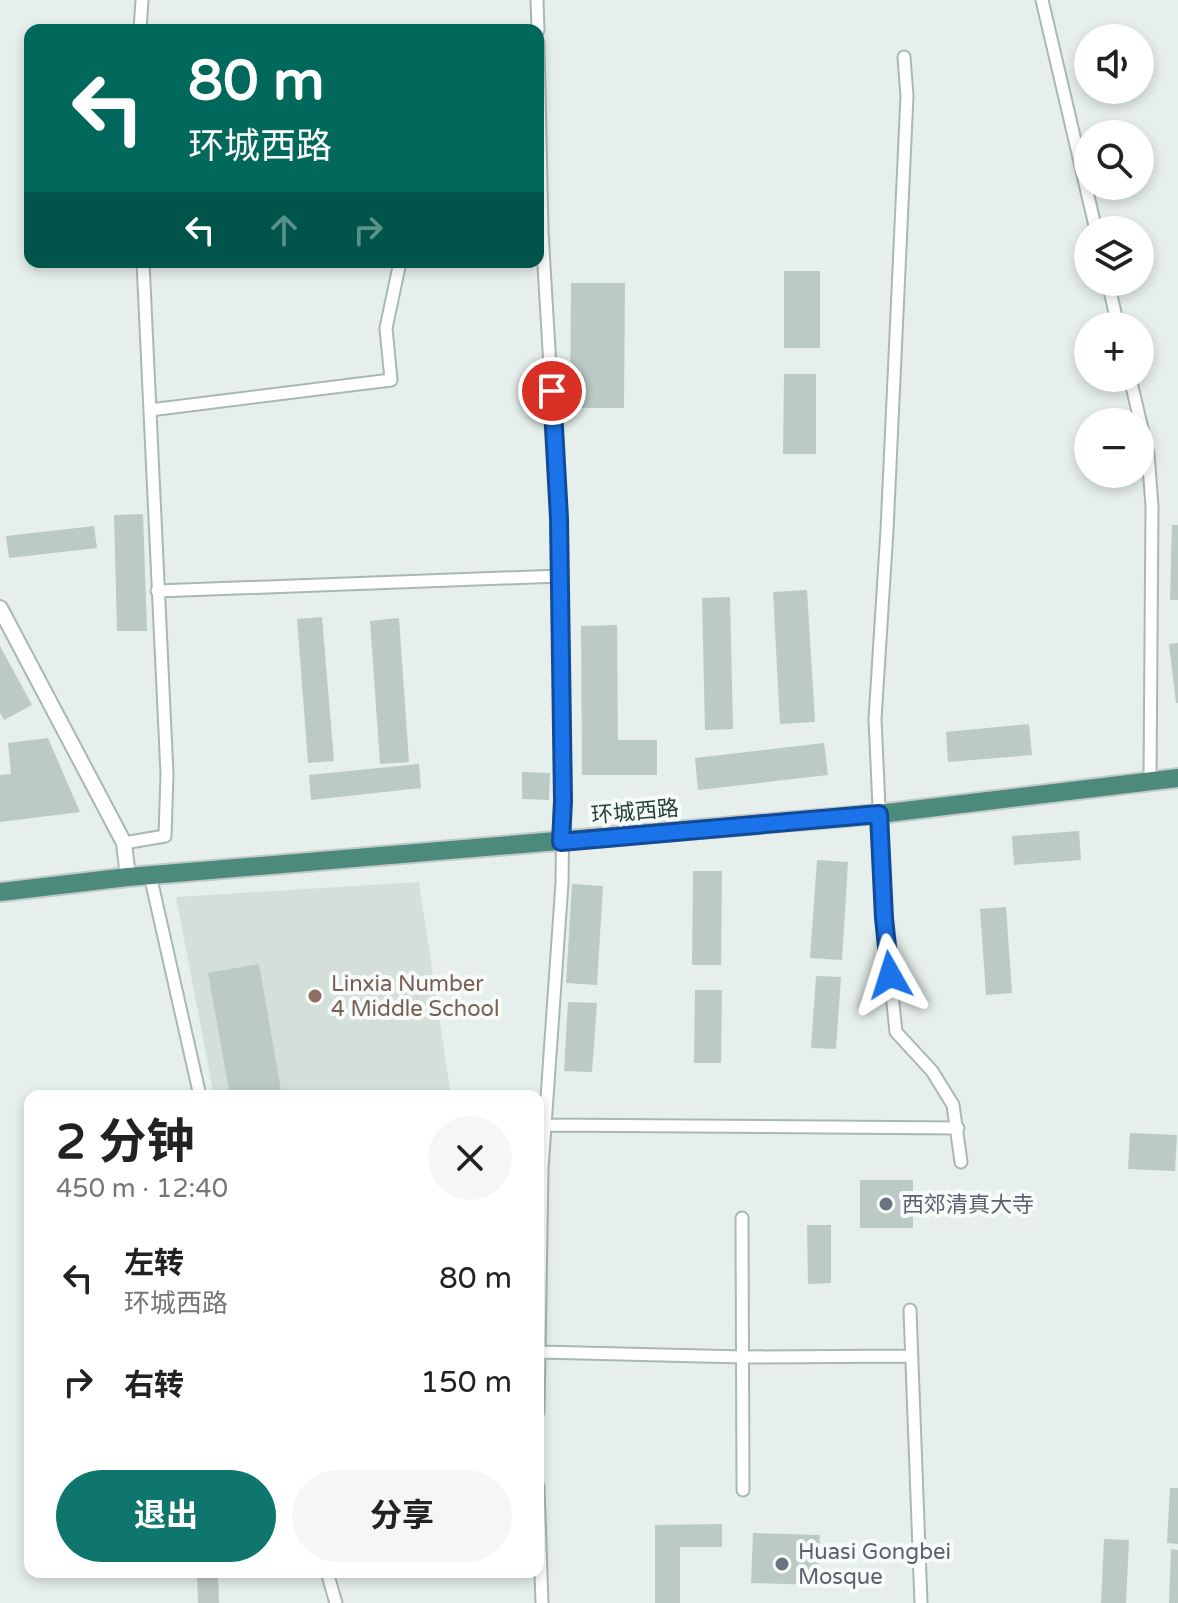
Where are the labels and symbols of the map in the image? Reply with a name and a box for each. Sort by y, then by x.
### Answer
pin [518,357,586,425]
street label: 环城西路 [590,795,680,829]
position arrow [848,933,932,1017]
place label: Linxia Number 4 Middle School [331,971,499,1022]
marker: Linxia Number 4 Middle School [306,987,324,1005]
place label: 西郊清真大寺 [902,1192,1034,1218]
marker: 西郊清真大寺 [877,1195,895,1213]
place label: Huasi Gongbei Mosque [798,1539,951,1590]
marker: Huasi Gongbei Mosque [773,1555,791,1573]

